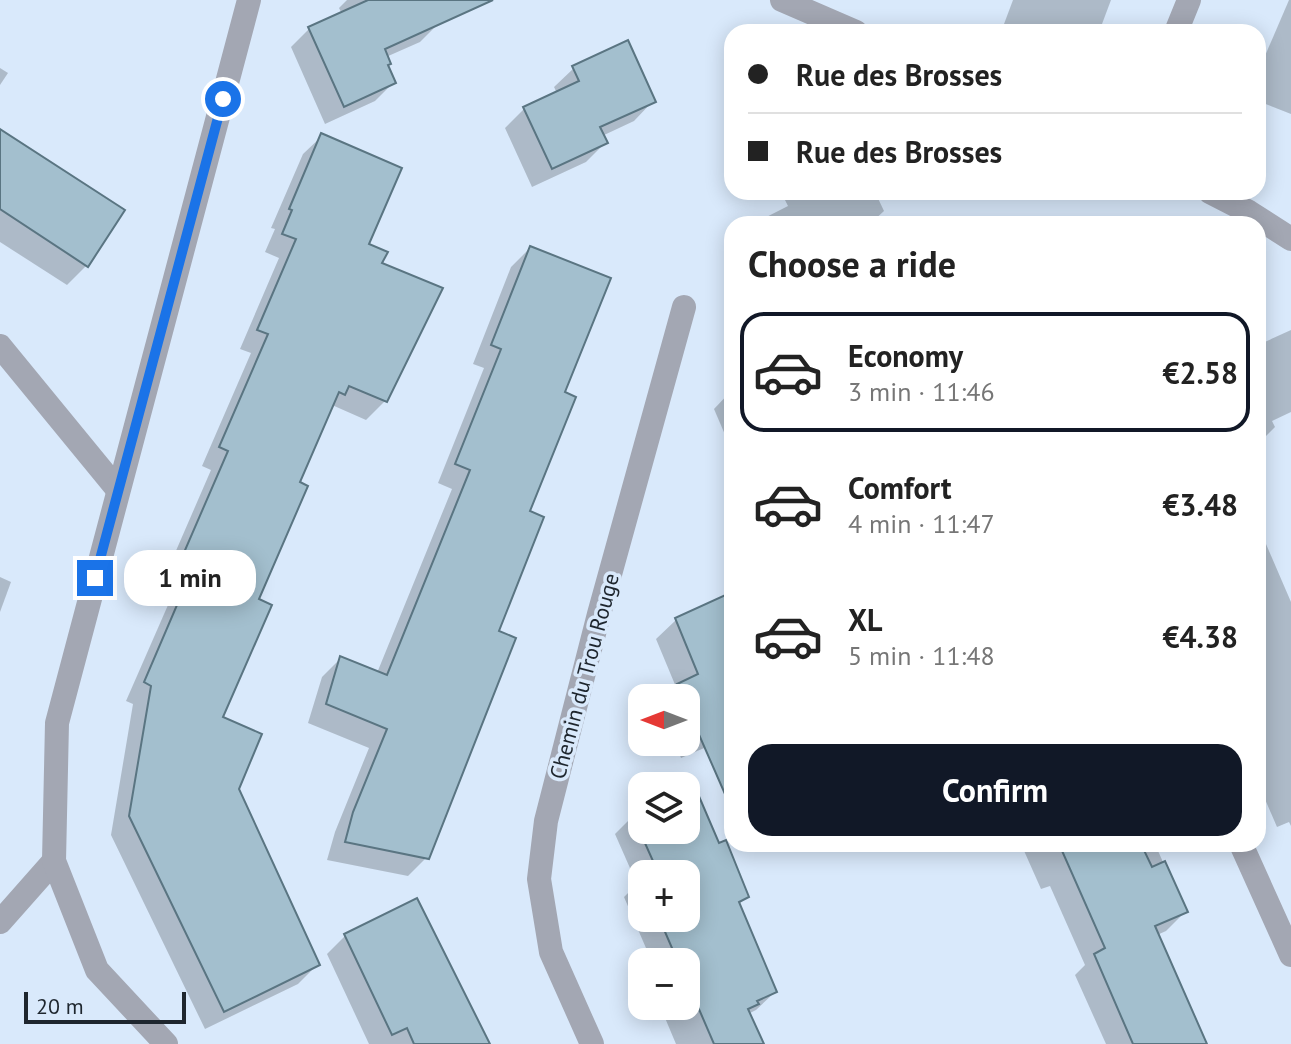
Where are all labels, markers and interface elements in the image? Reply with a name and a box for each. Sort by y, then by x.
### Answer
text: Rue des Brosses [796,55,1002,94]
route start [205,81,241,117]
text: Rue des Brosses [796,132,1002,171]
text: Choose a ride [748,240,956,287]
icon: car [752,336,824,408]
text: Economy [848,336,963,375]
text: €2.58 [1163,353,1238,392]
text: 3 min · 11:46 [848,375,995,408]
icon: car [752,468,824,540]
text: Comfort [848,468,951,507]
text: €3.48 [1163,485,1238,524]
text: 4 min · 11:47 [848,507,995,540]
callout: 1 min [123,550,255,606]
route end [77,560,113,596]
text: 1 min [158,561,222,594]
street label: Chemin du Trou Rouge [543,570,625,782]
icon: car [752,600,824,672]
text: XL [848,600,882,639]
text: €4.38 [1163,617,1238,656]
text: 5 min · 11:48 [848,639,995,672]
north arrow [628,684,700,756]
map controls [628,684,700,1020]
button: Confirm [748,744,1242,836]
button: layers [628,772,700,844]
button: + [628,860,700,932]
button: − [628,948,700,1020]
scale bar [24,988,186,1024]
text: 20 m [36,992,84,1020]

